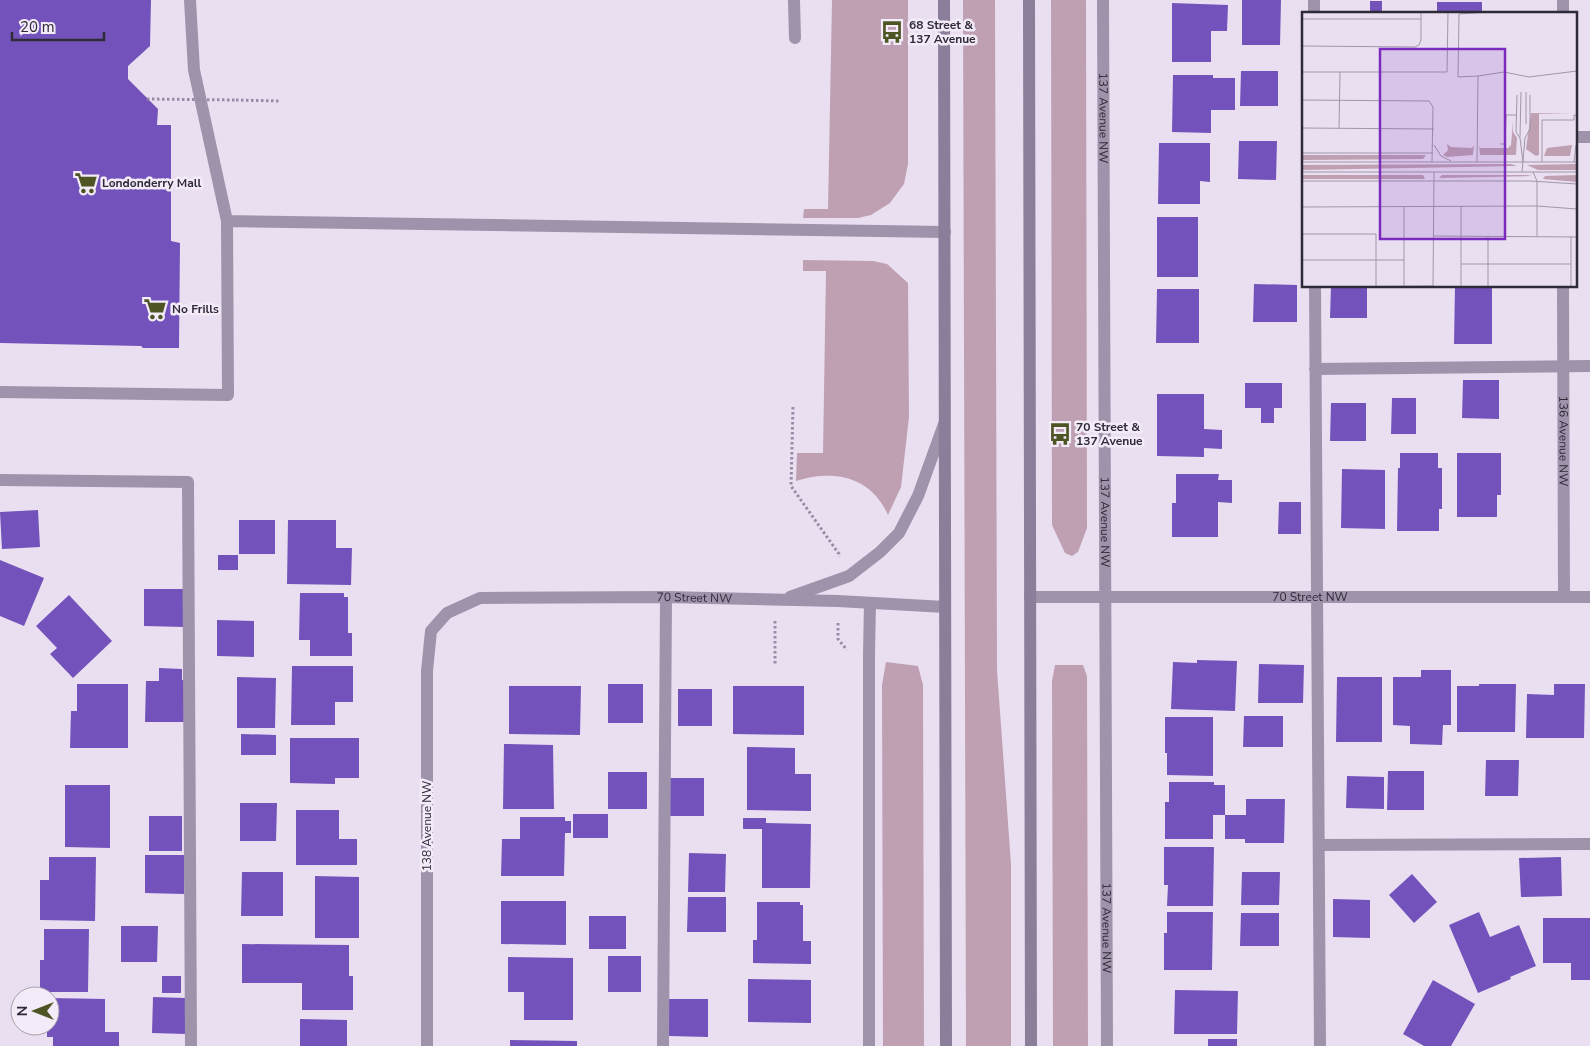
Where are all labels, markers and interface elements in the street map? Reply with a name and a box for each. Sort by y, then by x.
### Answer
scale bar [12,10,105,42]
inset map [1302,12,1578,288]
text: 20 m [20,17,55,37]
place label: 68 Street & 137 Avenue [909,17,976,47]
bus stop icon: 68 Street & 137 Avenue [879,19,905,45]
street label: 137 Avenue NW [1095,73,1112,163]
supermarket icon: Londonderry Mall [73,170,99,196]
place label: Londonderry Mall [102,175,202,191]
supermarket icon: No Frills [142,296,168,322]
place label: No Frills [172,301,219,317]
street label: 136 Avenue NW [1555,396,1572,486]
place label: 70 Street & 137 Avenue [1076,419,1143,449]
bus stop icon: 70 Street & 137 Avenue [1047,421,1073,447]
street label: 137 Avenue NW [1097,477,1113,567]
street label: 70 Street NW [657,589,732,607]
street label: 70 Street NW [1272,589,1348,605]
street label: 138 Avenue NW [419,781,435,871]
street label: 137 Avenue NW [1098,883,1115,973]
north arrow [10,986,60,1036]
text: N [13,1006,32,1016]

